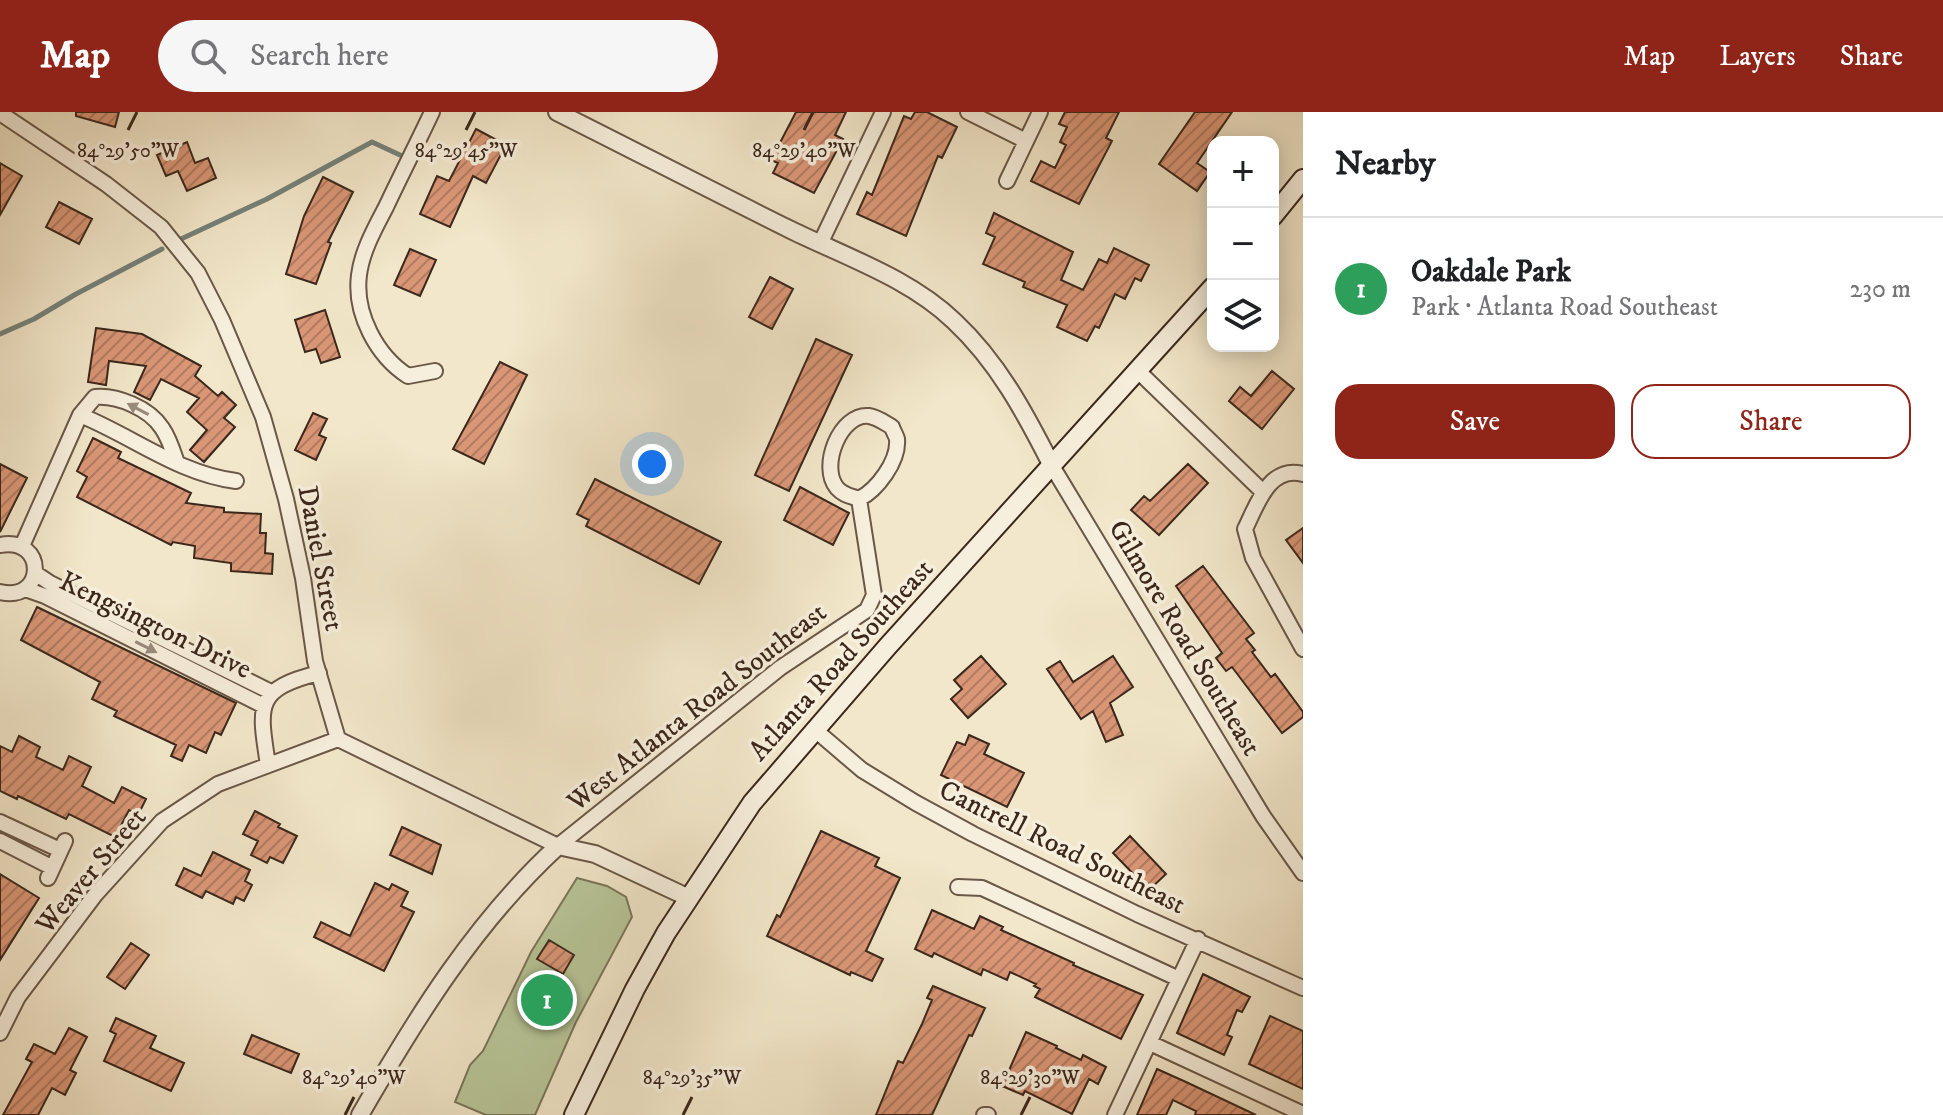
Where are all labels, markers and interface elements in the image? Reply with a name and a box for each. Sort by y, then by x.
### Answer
search box [158,20,718,92]
text: Map [40,32,110,80]
icon: search [186,34,230,78]
text: Search here [250,38,389,75]
text: Map [1624,39,1675,74]
text: Layers [1719,39,1796,74]
text: Share [1840,39,1903,74]
map controls [1207,136,1279,352]
button: + [1207,136,1279,208]
text: 84°29'50"W [77,139,180,164]
text: 84°29'45"W [415,139,518,164]
text: 84°29'40"W [752,139,856,164]
text: Nearby [1335,143,1436,185]
button: − [1207,208,1279,280]
text: Oakdale Park [1411,254,1571,291]
text: 1 [1356,273,1366,306]
text: 230 m [1849,273,1911,306]
button: layers [1207,280,1279,352]
text: Park · Atlanta Road Southeast [1411,291,1718,324]
button: Save [1335,384,1615,459]
button: Share [1631,384,1911,459]
one-way arrow [126,403,149,416]
your location [632,444,672,484]
street label: Daniel Street [289,483,352,634]
street label: Gilmore Road Southeast [1100,514,1269,762]
street label: Atlanta Road Southeast [741,552,941,768]
street label: Kengsington Drive [53,564,257,687]
street label: West Atlanta Road Southeast [559,595,834,820]
one-way arrow [135,640,158,654]
street label: Cantrell Road Southeast [933,772,1191,922]
street label: Weaver Street [28,801,154,942]
pin: 1 [521,970,573,1030]
text: 84°29'40"W [302,1066,406,1091]
text: 84°29'35"W [643,1066,742,1091]
text: 84°29'30"W [980,1066,1080,1091]

